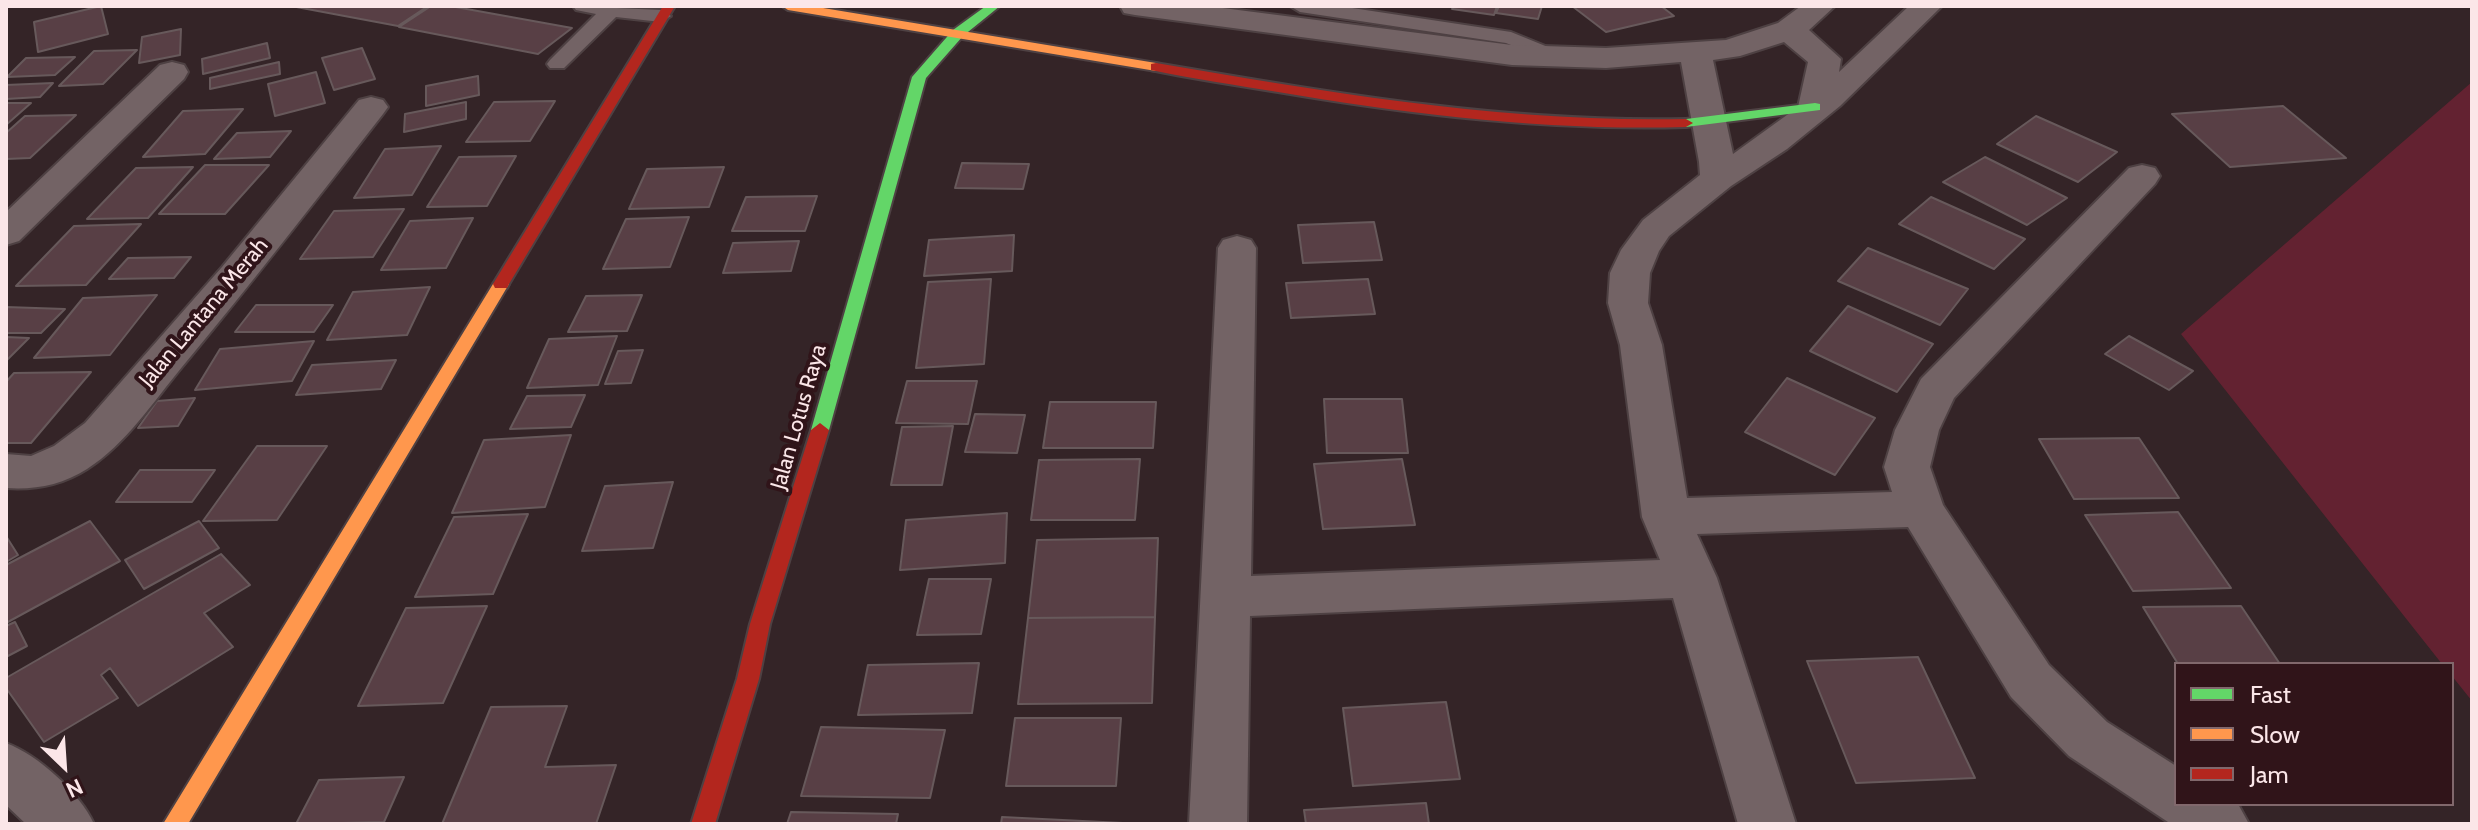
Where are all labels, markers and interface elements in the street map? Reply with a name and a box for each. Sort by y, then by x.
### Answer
street label: Jalan Lantana Merah [134,233,274,393]
street label: Jalan Lotus Raya [766,342,832,492]
legend [2174,662,2454,806]
text: Fast [2250,680,2291,709]
text: Slow [2250,720,2300,749]
north arrow [24,726,104,806]
text: Jam [2250,760,2288,789]
text: N [62,773,87,804]

